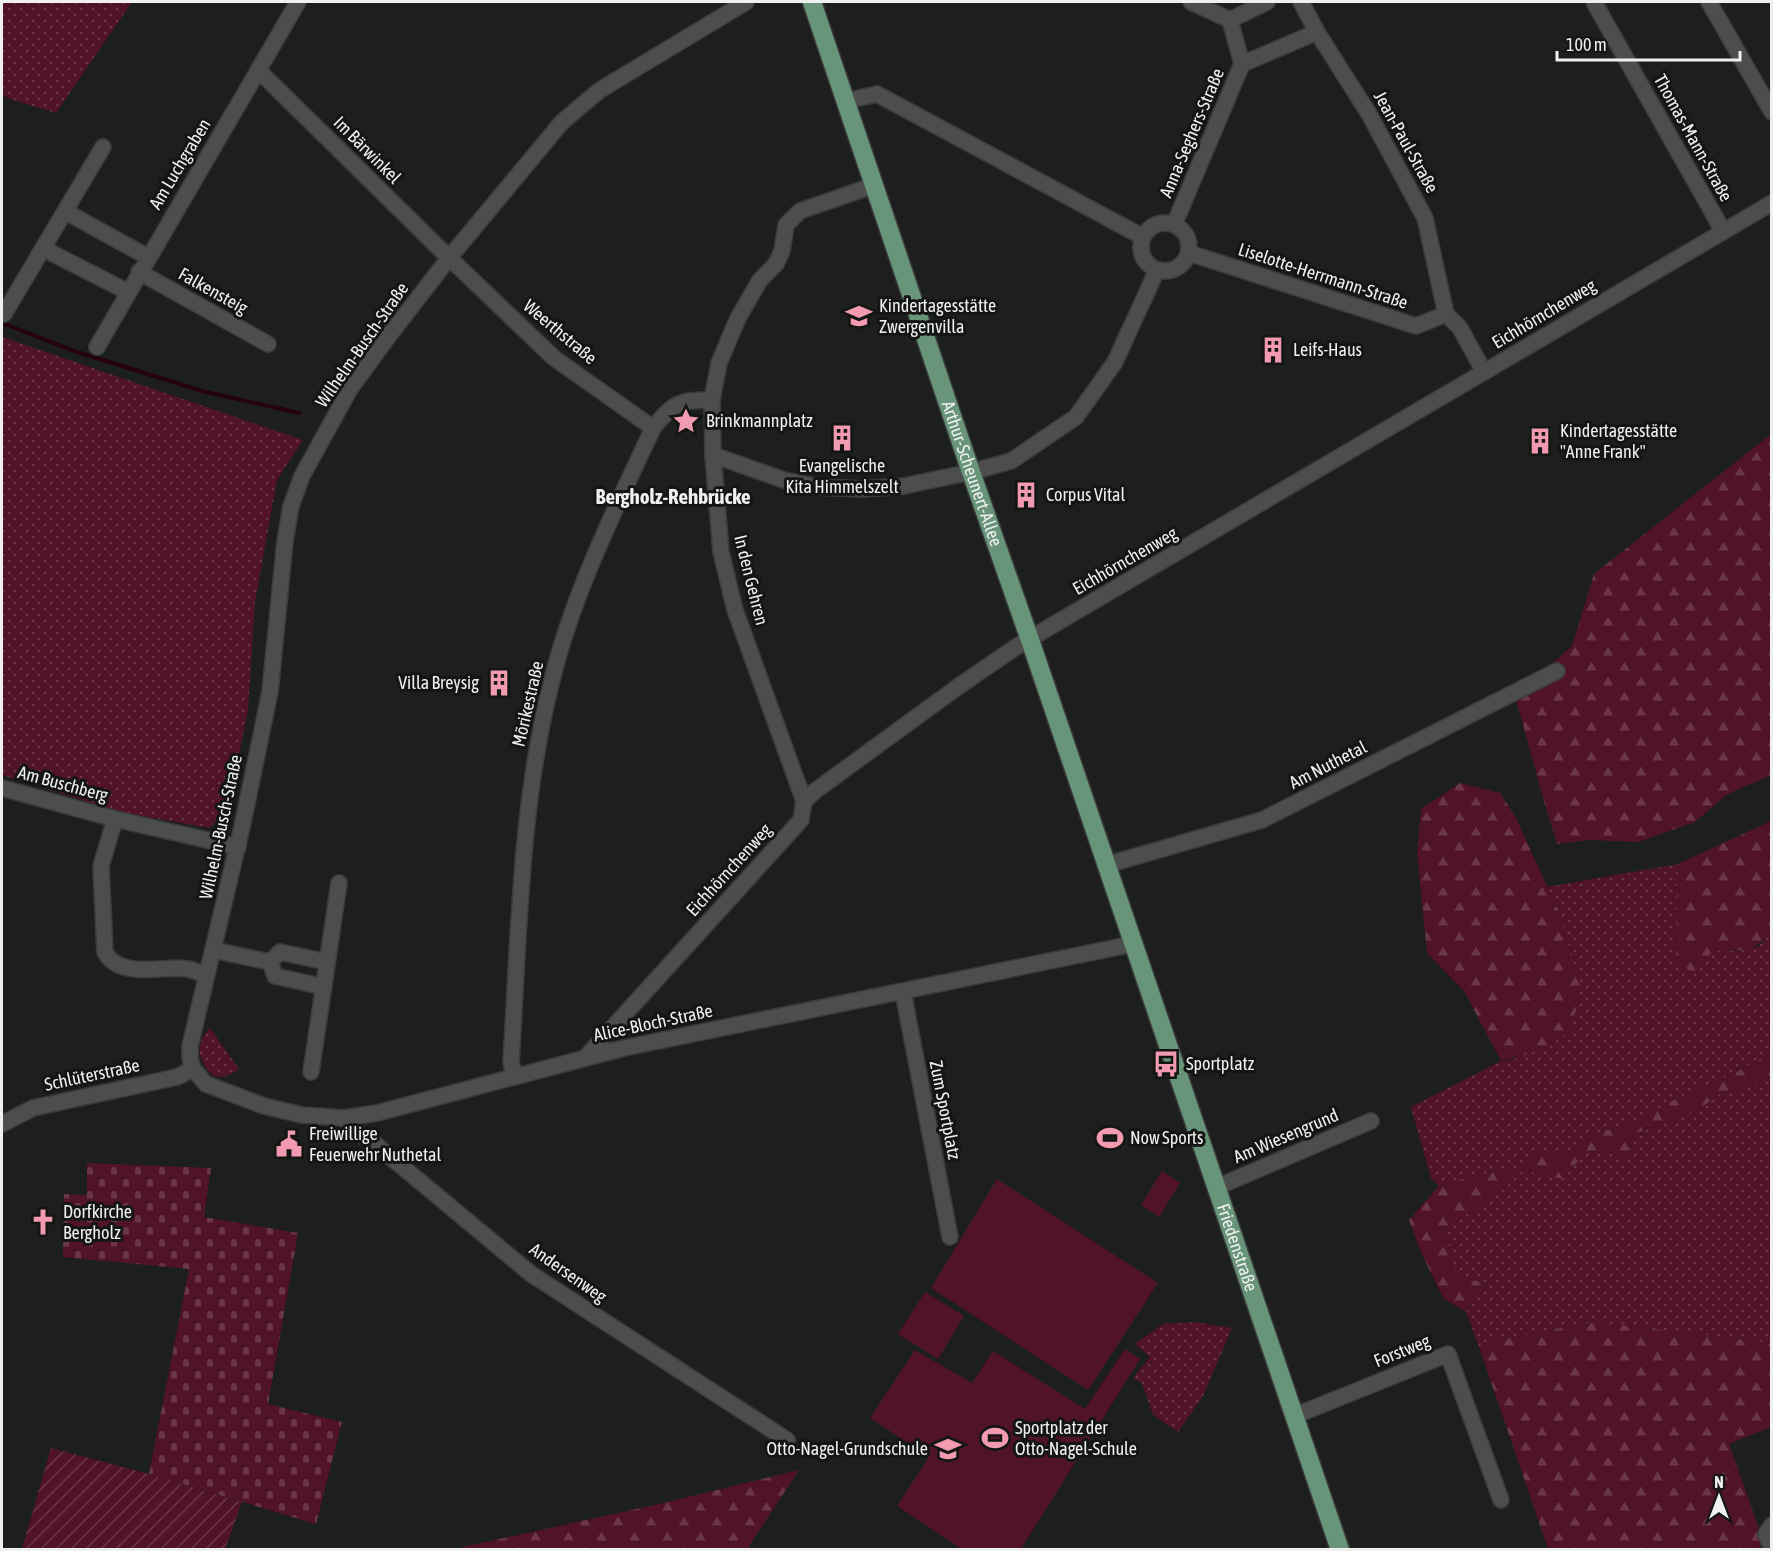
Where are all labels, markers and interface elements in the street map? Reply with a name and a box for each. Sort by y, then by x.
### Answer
scale bar [1557,24,1740,62]
text: 100 m [1566,34,1607,55]
street label: Anna-Seghers-Straße [1155,65,1228,201]
street label: Thomas-Mann-Straße [1650,71,1737,205]
street label: Jean-Paul-Straße [1370,87,1443,196]
street label: Im Bärwinkel [329,112,405,188]
street label: Am Luchgraben [144,115,215,213]
street label: Liselotte-Herrmann-Straße [1236,238,1410,313]
street label: Falkensteig [175,263,252,318]
street label: Eichhörnchenweg [1488,274,1600,353]
street label: Wilhelm-Busch-Straße [311,278,412,411]
street label: Weerthstraße [519,295,601,368]
place label: Kindertagesstätte Zwergenvilla [879,295,996,337]
school or university icon: Kindertagesstätte Zwergenvilla [844,301,874,331]
building icon: Leifs-Haus [1258,335,1288,365]
place label: Leifs-Haus [1293,339,1362,360]
street label: Arthur-Scheunert-Allee [938,398,1007,549]
place icon: Brinkmannplatz [671,406,701,436]
place label: Brinkmannplatz [706,410,813,431]
place label: Kindertagesstätte "Anne Frank" [1560,420,1677,462]
building icon: Evangelische Kita Himmelszelt [827,423,857,453]
building icon: Kindertagesstätte "Anne Frank" [1525,426,1555,456]
place label: Evangelische Kita Himmelszelt [785,455,899,497]
building icon: Corpus Vital [1011,480,1041,510]
district label: Bergholz-Rehbrücke [595,484,751,508]
place label: Corpus Vital [1046,484,1125,505]
street label: Eichhörnchenweg [1069,522,1181,599]
street label: In den Gehren [730,533,773,627]
street label: Mörikestraße [507,659,548,749]
building icon: Villa Breysig [484,668,514,698]
place label: Villa Breysig [398,672,479,693]
street label: Am Nuthetal [1286,736,1370,793]
street label: Wilhelm-Busch-Straße [195,753,246,901]
street label: Am Buschberg [16,761,111,806]
street label: Eichhörnchenweg [682,819,776,920]
street label: Alice-Bloch-Straße [591,1000,714,1045]
bus stop icon: Sportplatz [1151,1049,1181,1079]
place label: Sportplatz [1186,1053,1255,1074]
street label: Schlüterstraße [43,1054,141,1095]
street label: Zum Sportplatz [926,1059,965,1162]
street label: Am Wiesengrund [1230,1104,1341,1167]
place label: Freiwillige Feuerwehr Nuthetal [309,1123,441,1165]
sports icon: Now Sports [1095,1123,1125,1153]
place label: Now Sports [1130,1127,1203,1148]
public building icon: Freiwillige Feuerwehr Nuthetal [274,1129,304,1159]
place label: Dorfkirche Bergholz [63,1201,132,1243]
street label: Friedenstraße [1213,1201,1262,1294]
church icon: Dorfkirche Bergholz [28,1207,58,1237]
street label: Andersenweg [526,1238,611,1307]
street label: Forstweg [1371,1330,1433,1371]
place label: Sportplatz der Otto-Nagel-Schule [1015,1417,1137,1459]
sports icon: Sportplatz der Otto-Nagel-Schule [980,1423,1010,1453]
school or university icon: Otto-Nagel-Grundschule [933,1434,963,1464]
place label: Otto-Nagel-Grundschule [767,1438,928,1459]
north arrow [1689,1467,1749,1527]
text: N [1714,1473,1724,1491]

